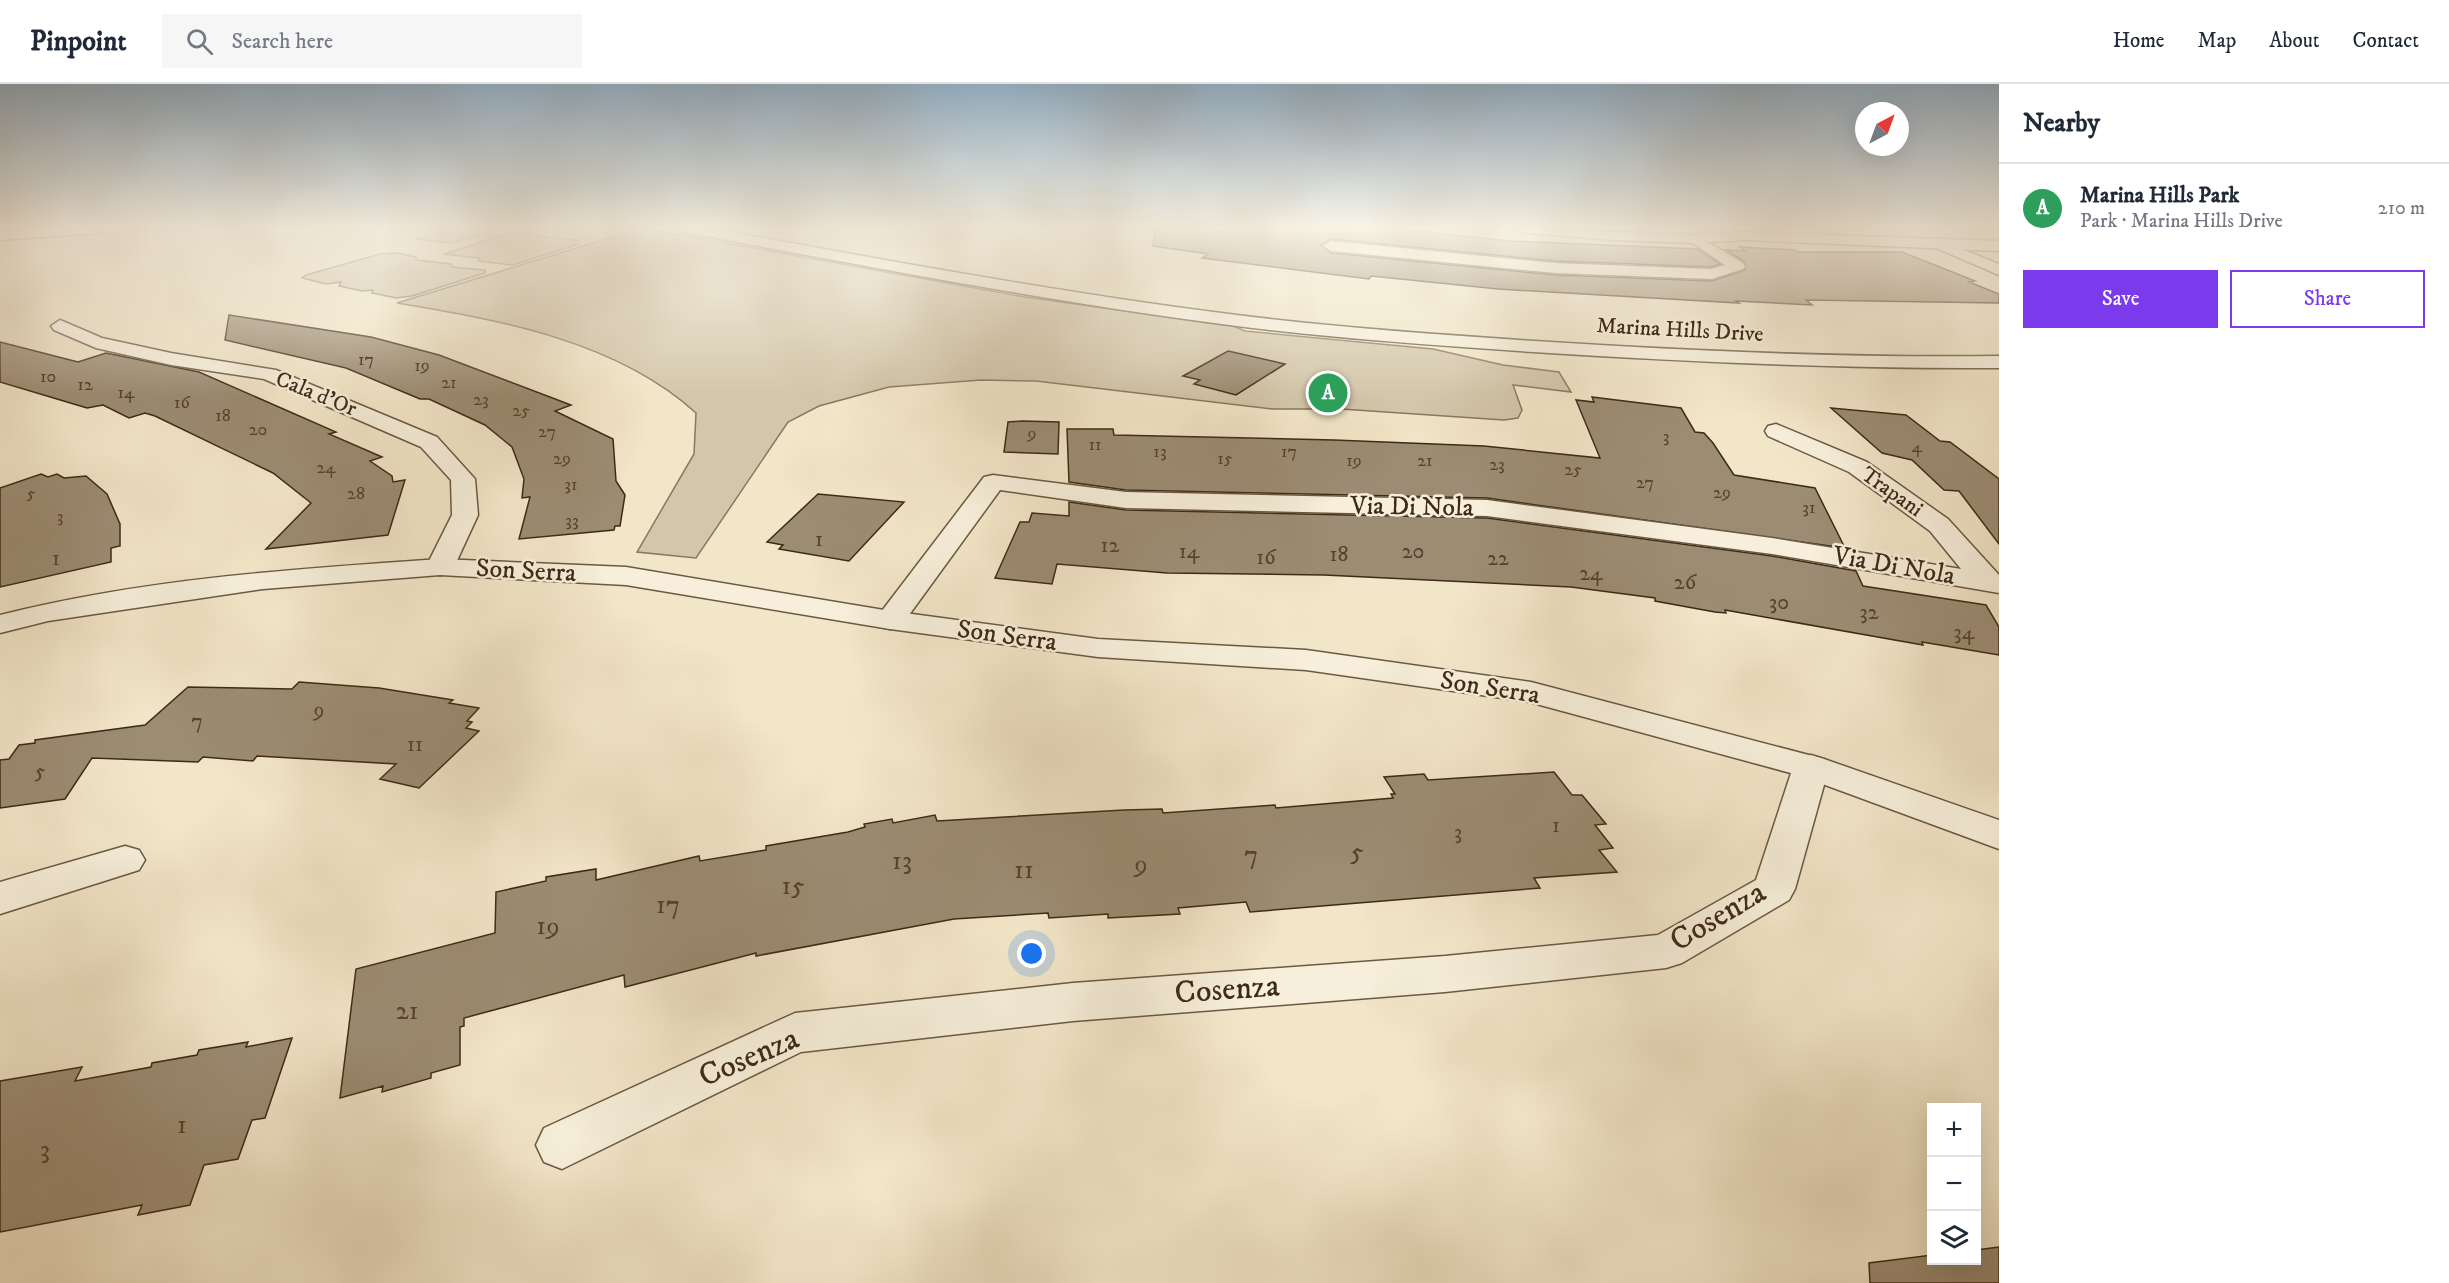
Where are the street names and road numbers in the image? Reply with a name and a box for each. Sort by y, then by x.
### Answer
street label: Marina Hills Drive [1596,312,1764,348]
street label: Cala d'Or [272,366,361,423]
street label: Trapani [1856,461,1928,523]
street label: Via Di Nola [1349,489,1474,525]
street label: Via Di Nola [1829,539,1958,593]
street label: Son Serra [475,552,577,590]
street label: Son Serra [955,613,1059,659]
street label: Son Serra [1438,664,1542,712]
street label: Cosenza [1663,873,1774,961]
street label: Cosenza [1173,966,1281,1014]
street label: Cosenza [693,1019,806,1097]

